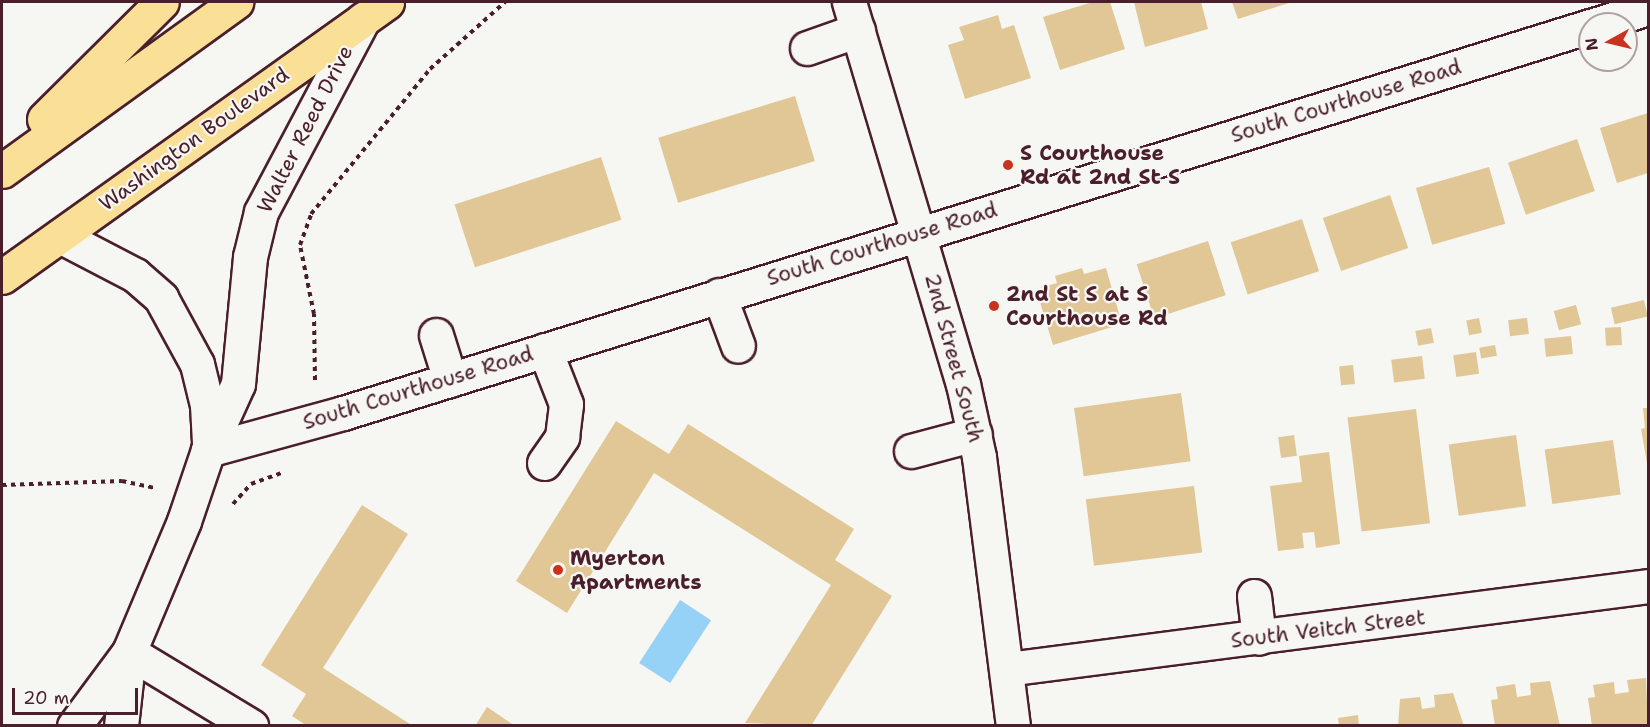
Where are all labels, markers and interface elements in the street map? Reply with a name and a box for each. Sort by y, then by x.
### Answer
north arrow [1578,12,1638,72]
text: N [1580,37,1603,52]
street label: Walter Reed Drive [252,41,358,217]
street label: South Courthouse Road [1228,54,1464,148]
street label: Washington Boulevard [94,62,294,216]
place label: S Courthouse Rd at 2nd St S [1020,140,1180,190]
marker: S Courthouse Rd at 2nd St S [1001,158,1015,172]
street label: South Courthouse Road [764,197,1000,291]
street label: 2nd Street South [919,271,989,445]
place label: 2nd St S at S Courthouse Rd [1006,281,1168,331]
marker: 2nd St S at S Courthouse Rd [987,299,1001,313]
street label: South Courthouse Road [300,341,536,435]
place label: Myerton Apartments [570,545,701,595]
marker: Myerton Apartments [551,563,565,577]
street label: South Veitch Street [1229,605,1427,653]
scale bar [15,676,141,714]
text: 20 m [23,686,69,710]

